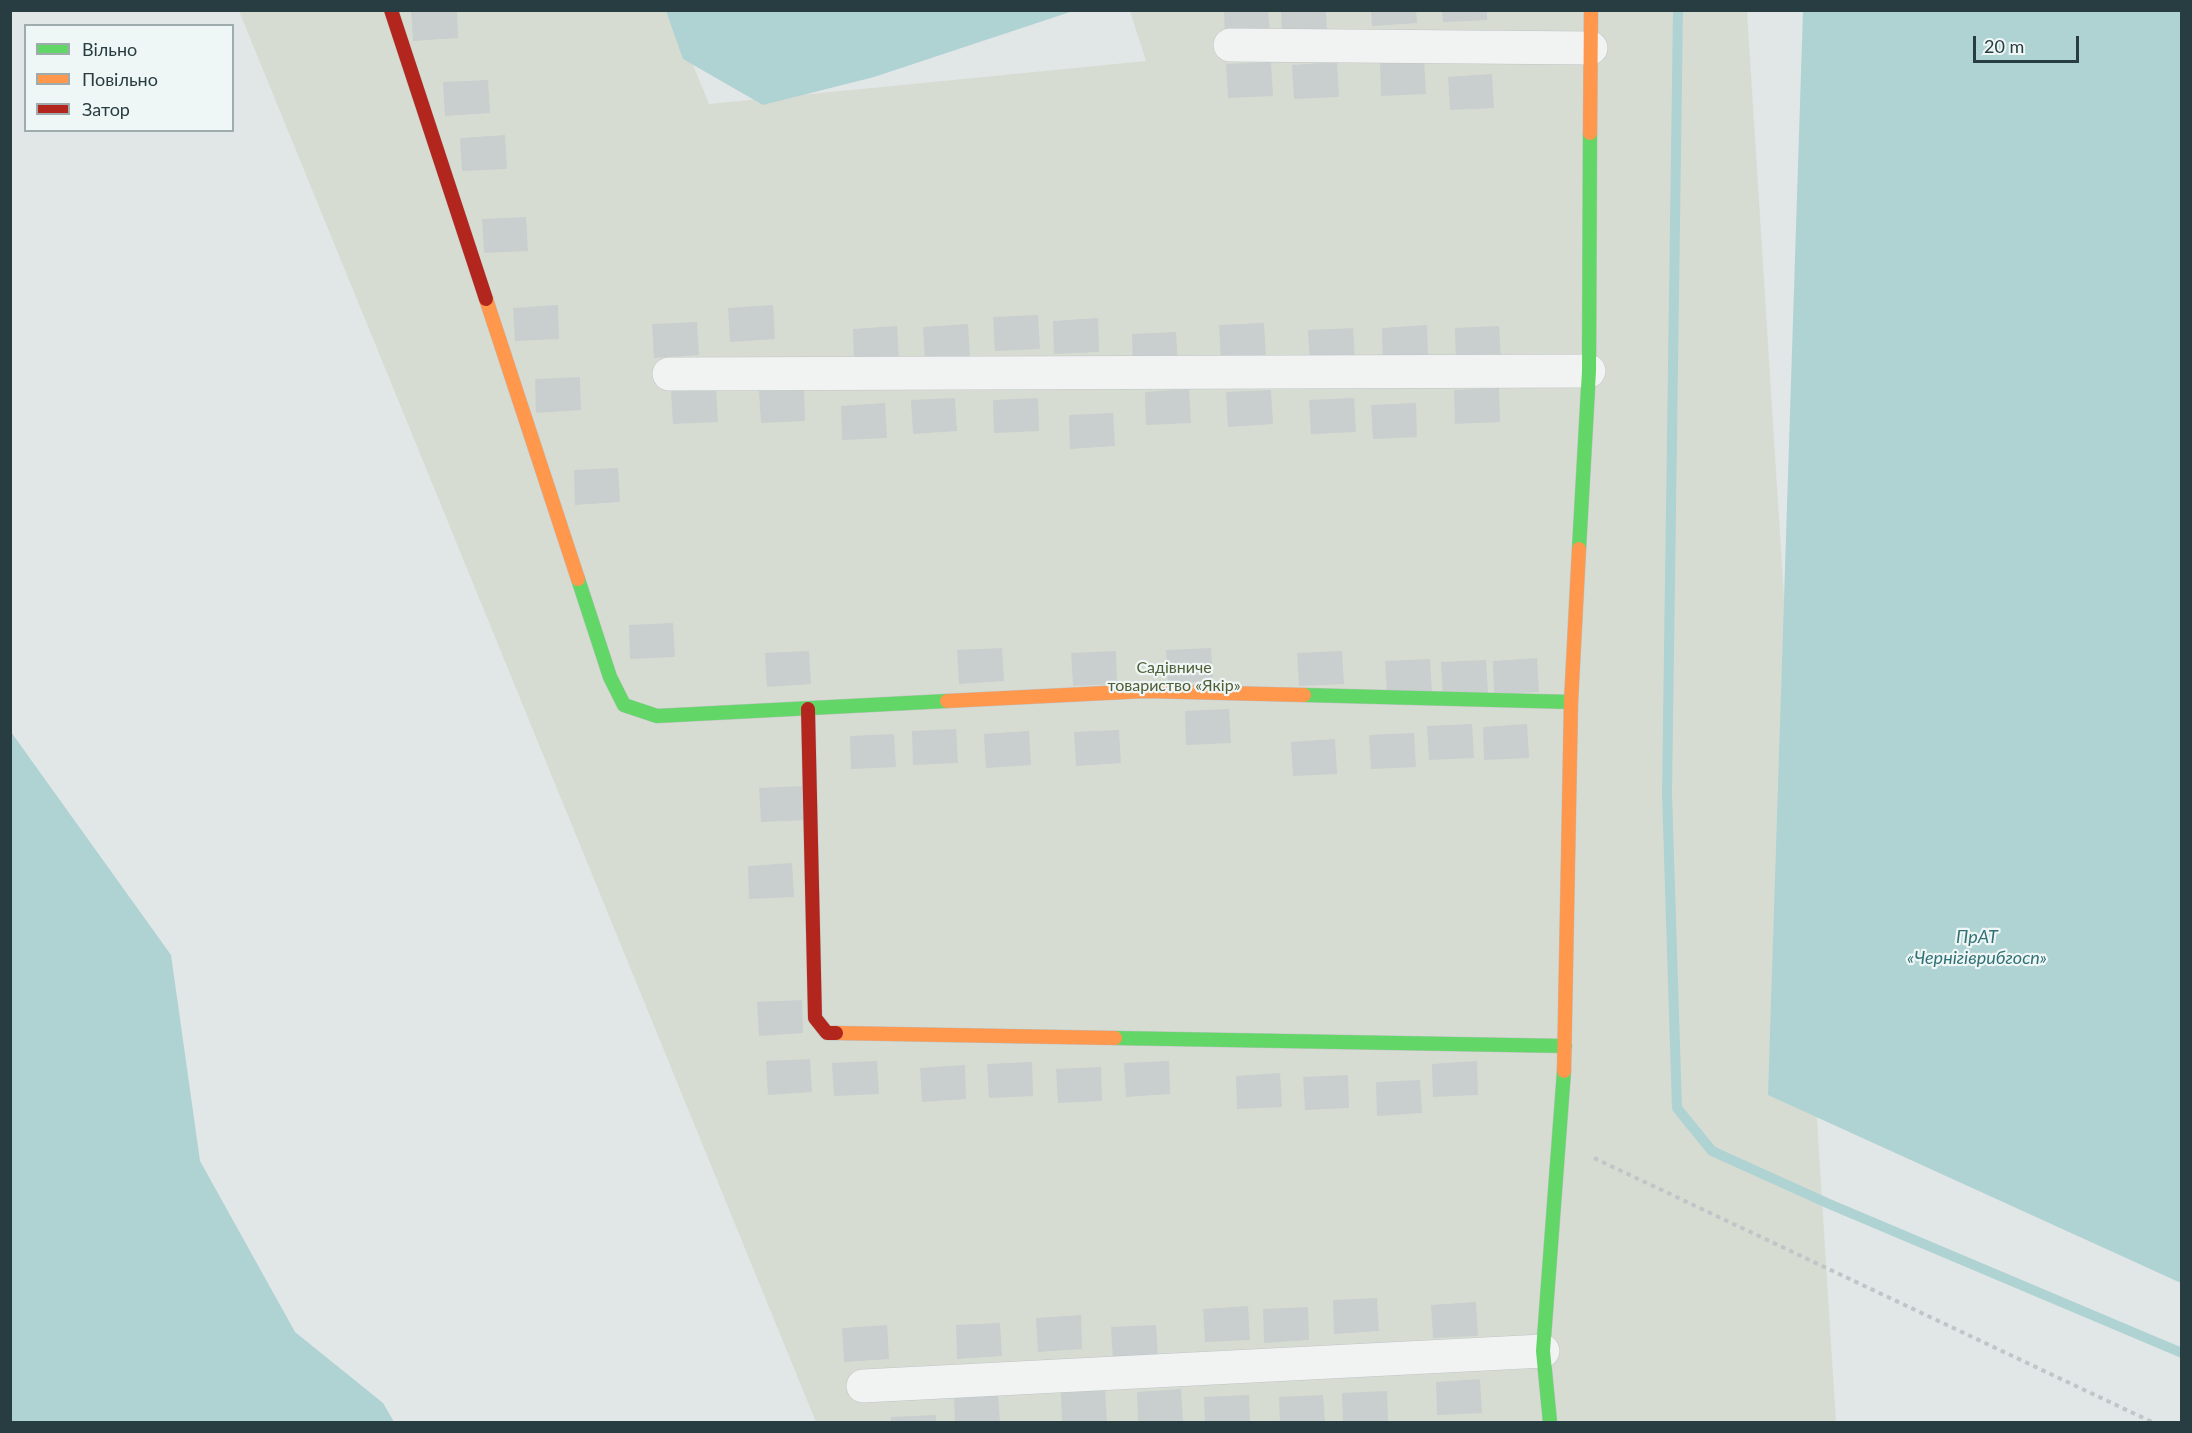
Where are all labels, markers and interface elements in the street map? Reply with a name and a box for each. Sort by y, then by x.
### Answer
legend [24,24,234,132]
scale bar [1976,24,2082,62]
text: 20 m [1984,35,2024,57]
text: Вільно [82,38,137,60]
text: Повільно [82,68,158,90]
text: Затор [82,98,130,120]
park label: Садівниче товариство «Якір» [1107,658,1241,696]
water label: ПрАТ «Чернігіврибгосп» [1907,926,2047,968]

